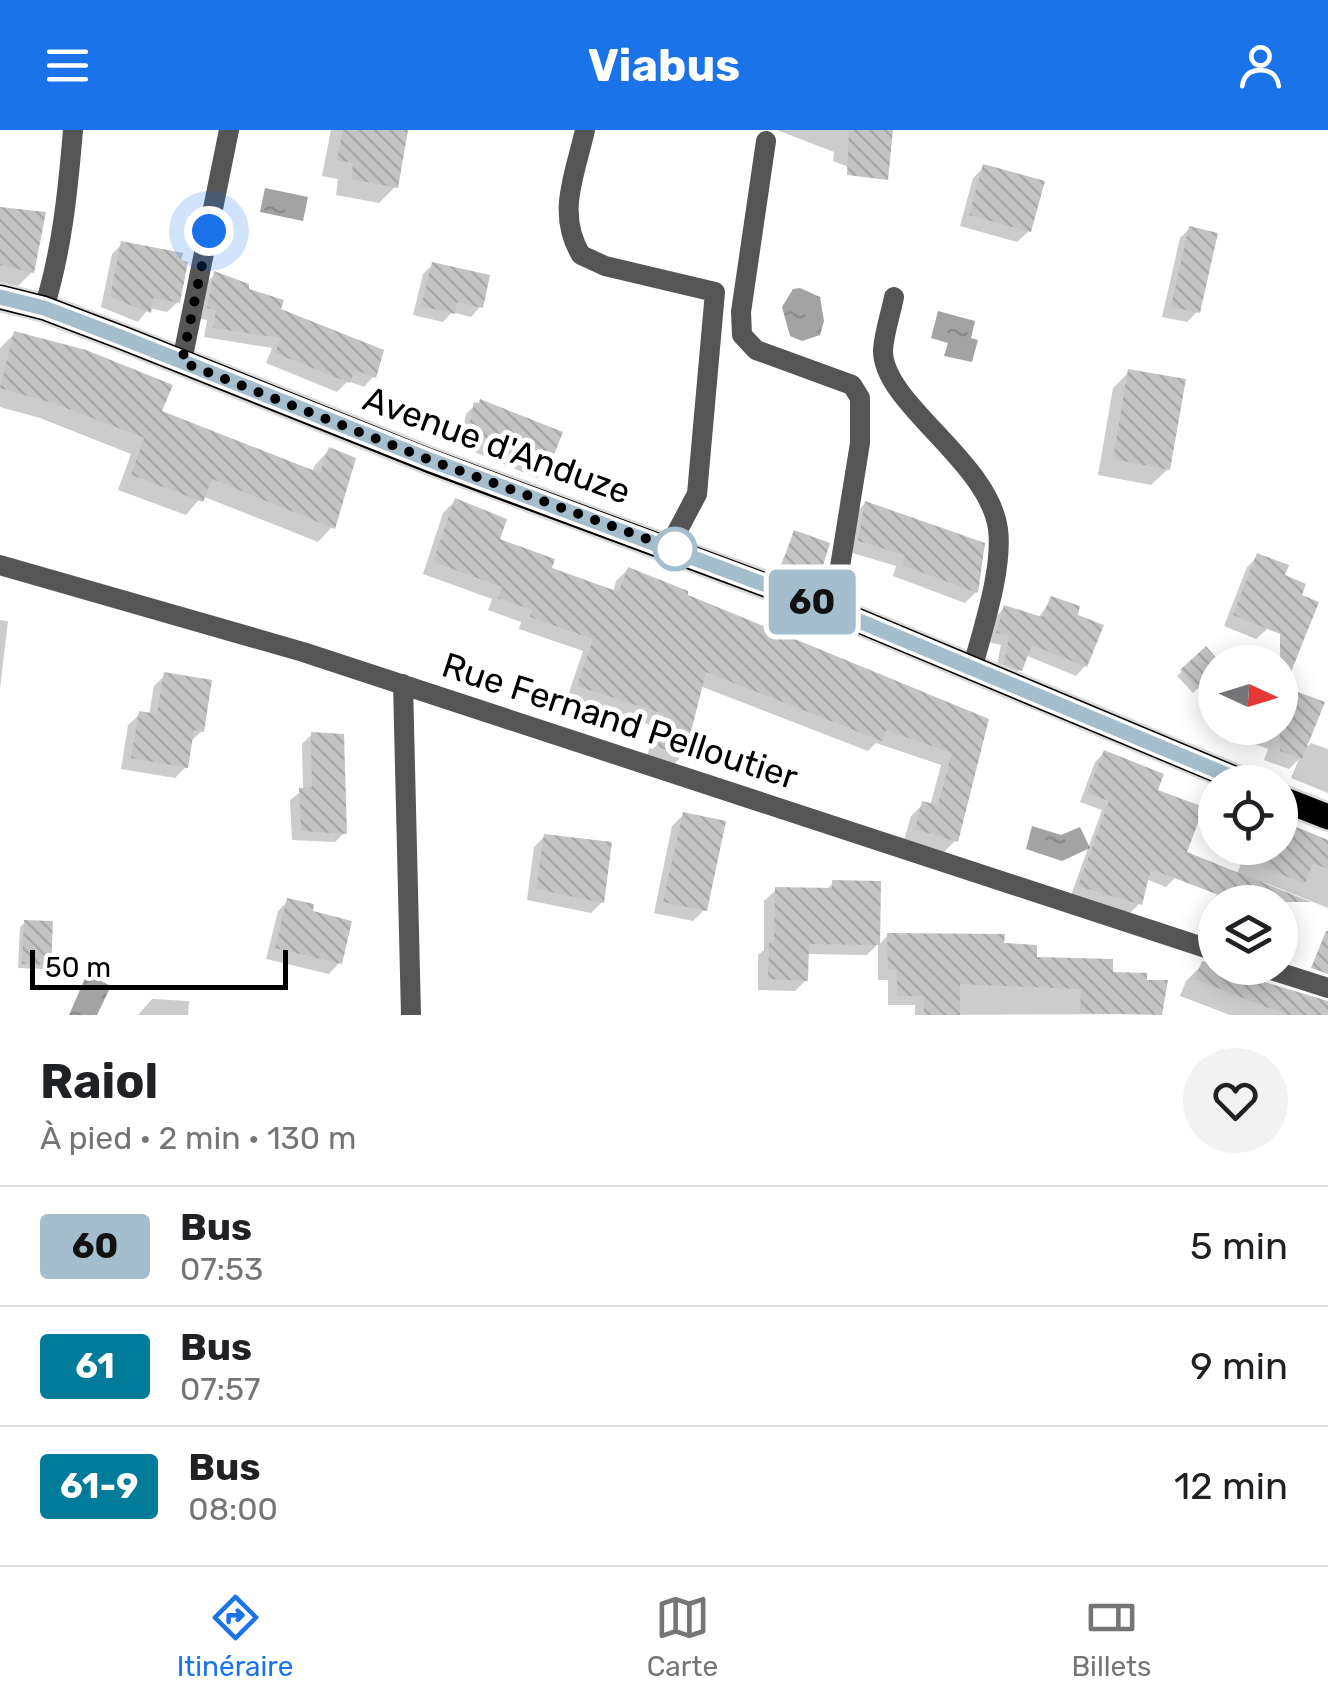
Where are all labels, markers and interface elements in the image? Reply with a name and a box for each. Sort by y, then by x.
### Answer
icon: menu [40,38,95,93]
icon: person [1233,38,1288,93]
text: Viabus [588,39,740,92]
your location [184,206,234,256]
street label: Avenue d'Anduze [358,377,636,513]
unlabelled marker [654,528,696,570]
line badge: 60 [767,570,857,634]
text: 60 [789,581,835,623]
street label: Rue Fernand Pelloutier [437,644,803,798]
north arrow [1198,645,1298,745]
map controls [1198,645,1298,985]
button: locate [1198,765,1298,865]
button: layers [1198,885,1298,985]
scale bar [30,945,288,990]
text: 50 m [45,951,111,984]
button: heart [1183,1048,1288,1153]
text: Raiol [40,1053,158,1110]
text: À pied · 2 min · 130 m [40,1119,356,1157]
text: Bus [180,1204,252,1250]
text: 5 min [1190,1223,1288,1269]
text: 60 [72,1225,118,1267]
text: 07:53 [180,1250,263,1288]
text: Bus [180,1324,252,1370]
text: 9 min [1190,1343,1288,1389]
text: 61 [75,1345,115,1387]
text: 07:57 [180,1370,260,1408]
text: Bus [188,1444,260,1490]
text: 12 min [1174,1463,1288,1509]
text: 61-9 [60,1465,138,1507]
text: 08:00 [188,1490,278,1528]
tab: Itinéraire [177,1590,293,1683]
tab: Carte [647,1590,718,1683]
tab: Billets [1071,1590,1151,1683]

